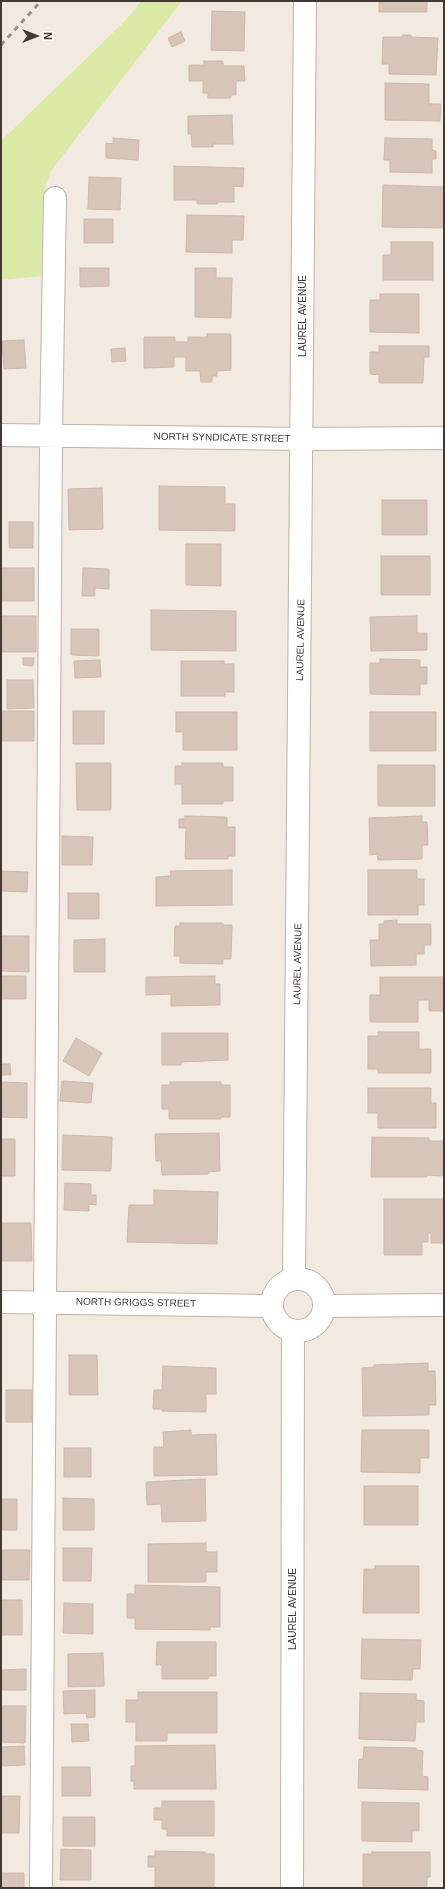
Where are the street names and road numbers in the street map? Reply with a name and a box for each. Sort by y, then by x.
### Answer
street label: LAUREL AVENUE [297,275,309,357]
street label: NORTH SYNDICATE STREET [153,431,291,445]
street label: LAUREL AVENUE [294,599,308,681]
street label: LAUREL AVENUE [291,923,305,1005]
street label: NORTH GRIGGS STREET [76,1296,196,1310]
street label: LAUREL AVENUE [287,1568,299,1650]

